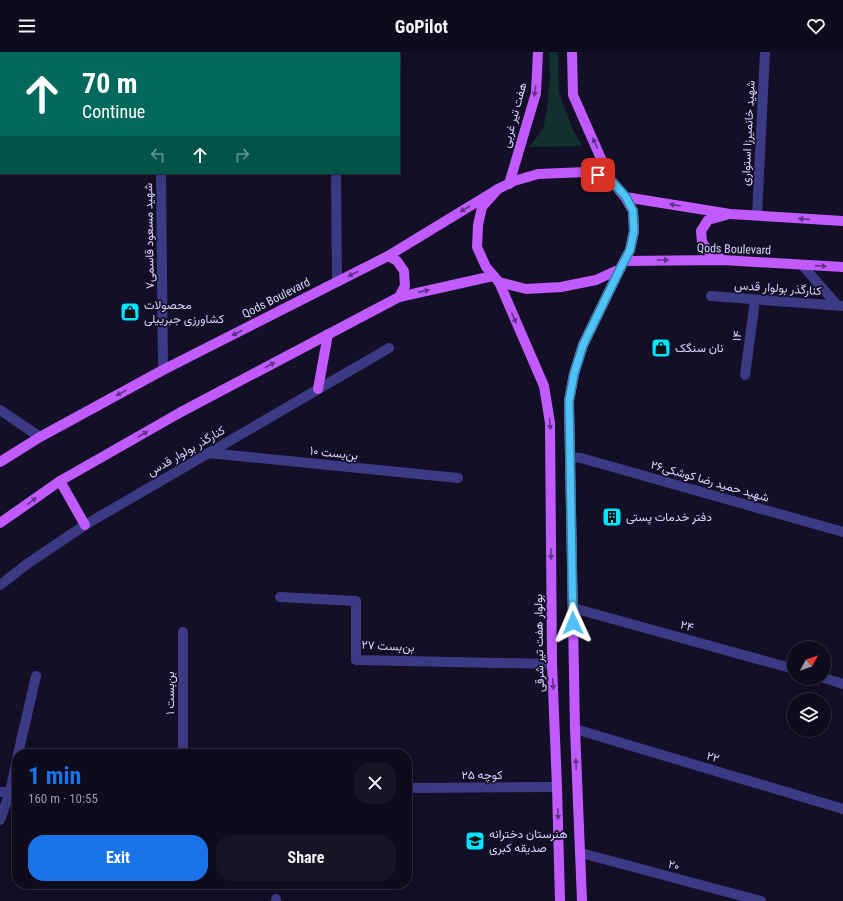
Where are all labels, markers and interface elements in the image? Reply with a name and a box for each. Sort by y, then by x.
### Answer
icon: menu [16,15,38,37]
icon: heart [805,15,827,37]
text: GoPilot [395,16,448,37]
text: 70 m [82,67,138,100]
icon: ahead [16,68,68,120]
street label: شهید خانمیرزا استواری [738,80,759,186]
street label: هفت تیر غربی [499,81,530,149]
one-way arrow [532,85,538,97]
text: Continue [82,101,145,122]
one-way arrow [592,138,598,149]
icon: left [147,144,169,166]
icon: ahead [189,144,211,166]
icon: right [231,144,253,166]
pin [581,158,615,192]
icon: arrive [587,164,609,186]
street label: شهید مسعود قاسمی۷ [141,183,158,289]
one-way arrow [669,202,681,208]
one-way arrow [459,206,471,213]
one-way arrow [798,215,810,222]
street label: Qods Boulevard [697,241,771,257]
one-way arrow [657,257,670,263]
one-way arrow [815,263,828,269]
one-way arrow [347,271,358,277]
street label: Qods Boulevard [240,275,312,321]
street label: کنارگذر بولوار قدس [734,278,822,299]
one-way arrow [418,288,430,294]
place label: محصولات کشاورزی جبرییلی [144,298,224,327]
shop icon: محصولات کشاورزی جبرییلی [119,301,141,323]
one-way arrow [511,312,518,324]
one-way arrow [231,330,242,336]
street label: ۱۴ [729,330,745,342]
shop icon: نان سنگک [650,337,672,359]
place label: نان سنگک [675,341,723,355]
one-way arrow [264,362,275,368]
one-way arrow [115,389,127,396]
one-way arrow [546,418,553,430]
street label: کنارگذر بولوار قدس [145,423,228,480]
one-way arrow [137,430,149,437]
street label: بن‌بست ۱۰ [309,444,359,463]
street label: شهید حمید رضا کوشکی۲۶ [649,457,771,506]
one-way arrow [26,497,37,505]
building icon: دفتر خدمات پستی [601,506,623,528]
place label: دفتر خدمات پستی [626,510,712,525]
one-way arrow [548,548,554,561]
street label: بولوار هفت تیر شرقی [531,594,548,692]
position arrow [552,602,594,644]
street label: ۲۴ [679,617,695,635]
street label: بن‌بست ۲۷ [361,638,415,655]
north arrow [787,641,831,685]
map controls [787,641,831,737]
street label: بن‌بست ۱ [163,671,178,715]
one-way arrow [549,678,556,690]
button: layers [787,693,831,737]
street label: ۲۲ [705,748,721,766]
one-way arrow [572,758,579,770]
text: 1 min [28,762,81,790]
button: close [354,762,396,804]
street label: کوچه ۲۵ [461,768,503,783]
text: 160 m · 10:55 [28,791,98,806]
one-way arrow [555,808,561,821]
place label: هنرستان دخترانه صدیقه کبری [489,827,567,856]
school or university icon: هنرستان دخترانه صدیقه کبری [464,830,486,852]
button: Exit [28,835,208,881]
button: Share [216,835,396,881]
street label: ۲۰ [667,857,681,873]

